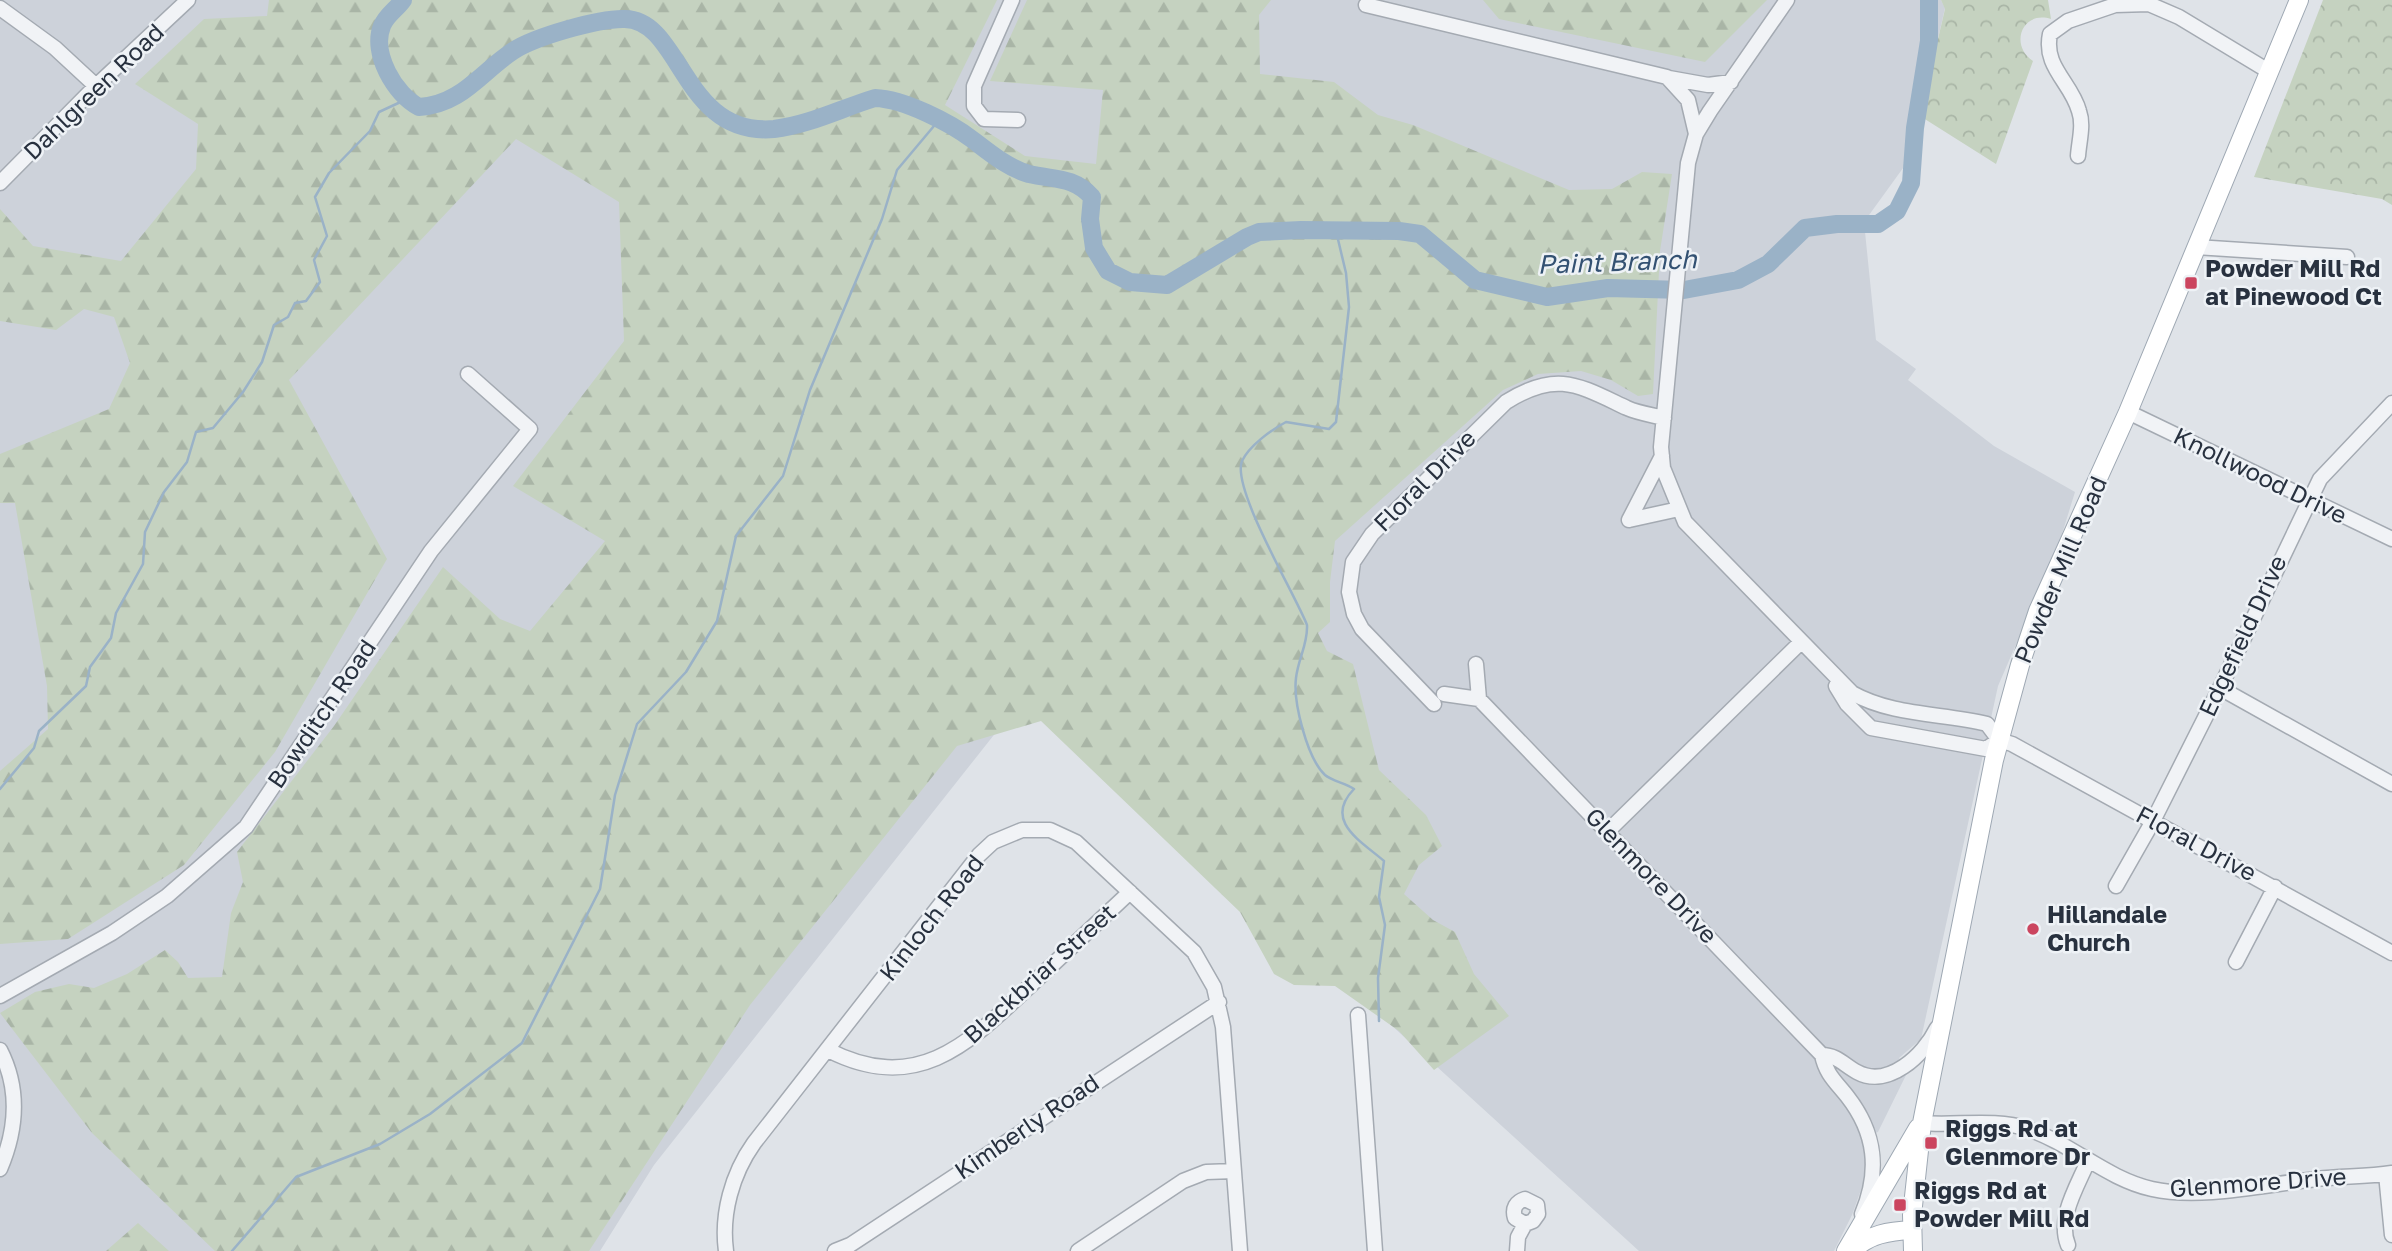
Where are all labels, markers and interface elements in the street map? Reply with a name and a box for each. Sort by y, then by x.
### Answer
street label: Dahlgreen Road [17,17,169,165]
water label: Paint Branch [1537,243,1698,280]
place label: Powder Mill Rd at Pinewood Ct [2205,253,2382,310]
marker: Powder Mill Rd at Pinewood Ct [2183,275,2199,291]
street label: Knollwood Drive [2169,420,2352,529]
street label: Floral Drive [1367,423,1481,537]
street label: Powder Mill Road [2007,472,2112,667]
street label: Edgefield Drive [2192,550,2292,721]
street label: Bowditch Road [260,633,381,793]
street label: Floral Drive [2132,799,2262,886]
street label: Glenmore Drive [1580,801,1724,949]
street label: Kinloch Road [873,848,989,986]
street label: Blackbriar Street [957,897,1121,1049]
place label: Hillandale Church [2047,899,2167,956]
marker: Hillandale Church [2025,921,2041,937]
street label: Kimberly Road [949,1067,1104,1185]
place label: Riggs Rd at Glenmore Dr [1945,1113,2090,1170]
marker: Riggs Rd at Glenmore Dr [1923,1135,1939,1151]
street label: Glenmore Drive [2168,1161,2347,1202]
place label: Riggs Rd at Powder Mill Rd [1914,1175,2089,1232]
marker: Riggs Rd at Powder Mill Rd [1892,1197,1908,1213]

